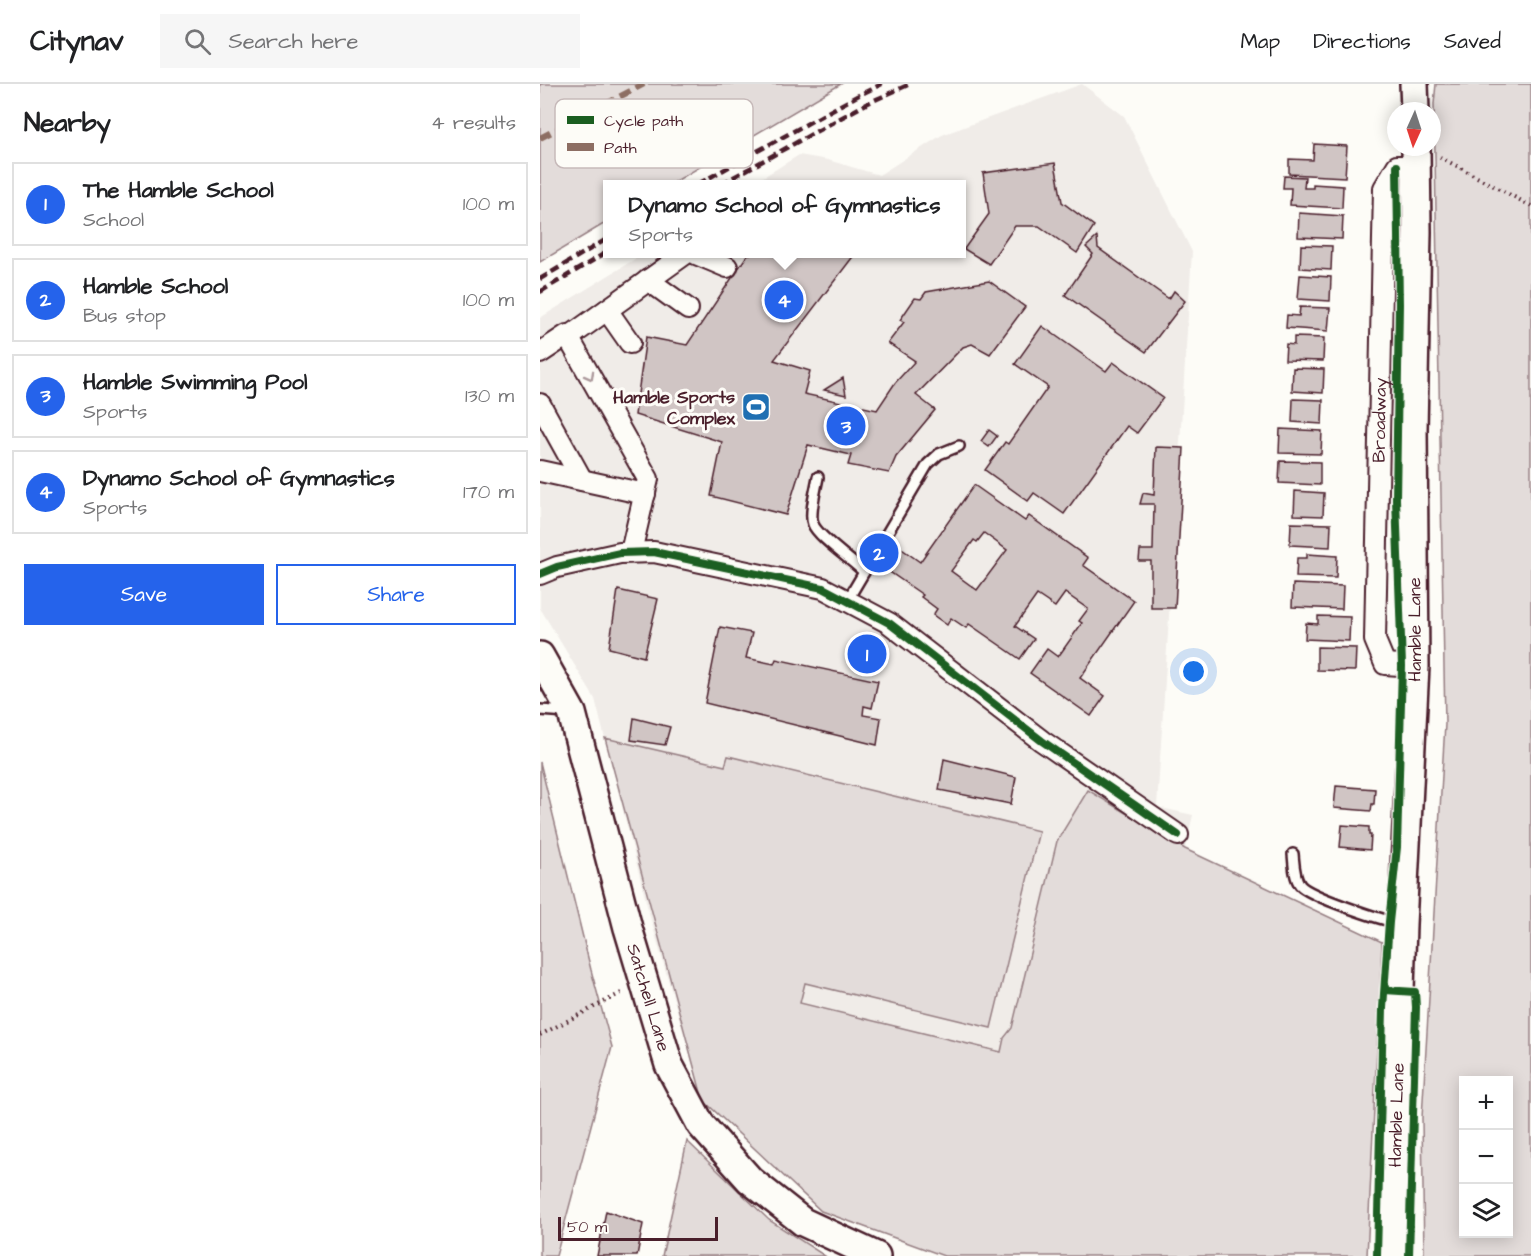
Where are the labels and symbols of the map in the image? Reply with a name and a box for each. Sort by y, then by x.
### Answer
legend [555,99,753,168]
north arrow [1387,102,1441,156]
text: Cycle path [604,110,683,133]
text: Path [604,137,637,159]
pin: 4 [764,278,804,322]
one-way arrow [583,369,594,380]
street label: Broadway [1366,377,1394,463]
place label: Hamble Sports Complex [613,385,736,431]
sports icon: Hamble Sports Complex [740,391,772,423]
pin: 3 [826,404,866,448]
pin: 2 [860,530,898,576]
street label: Hamble Lane [1402,577,1428,682]
pin: 1 [848,632,886,676]
your location [1179,657,1208,686]
street label: Satchell Lane [621,940,677,1055]
street label: Hamble Lane [1382,1062,1410,1168]
scale bar [558,1214,718,1242]

